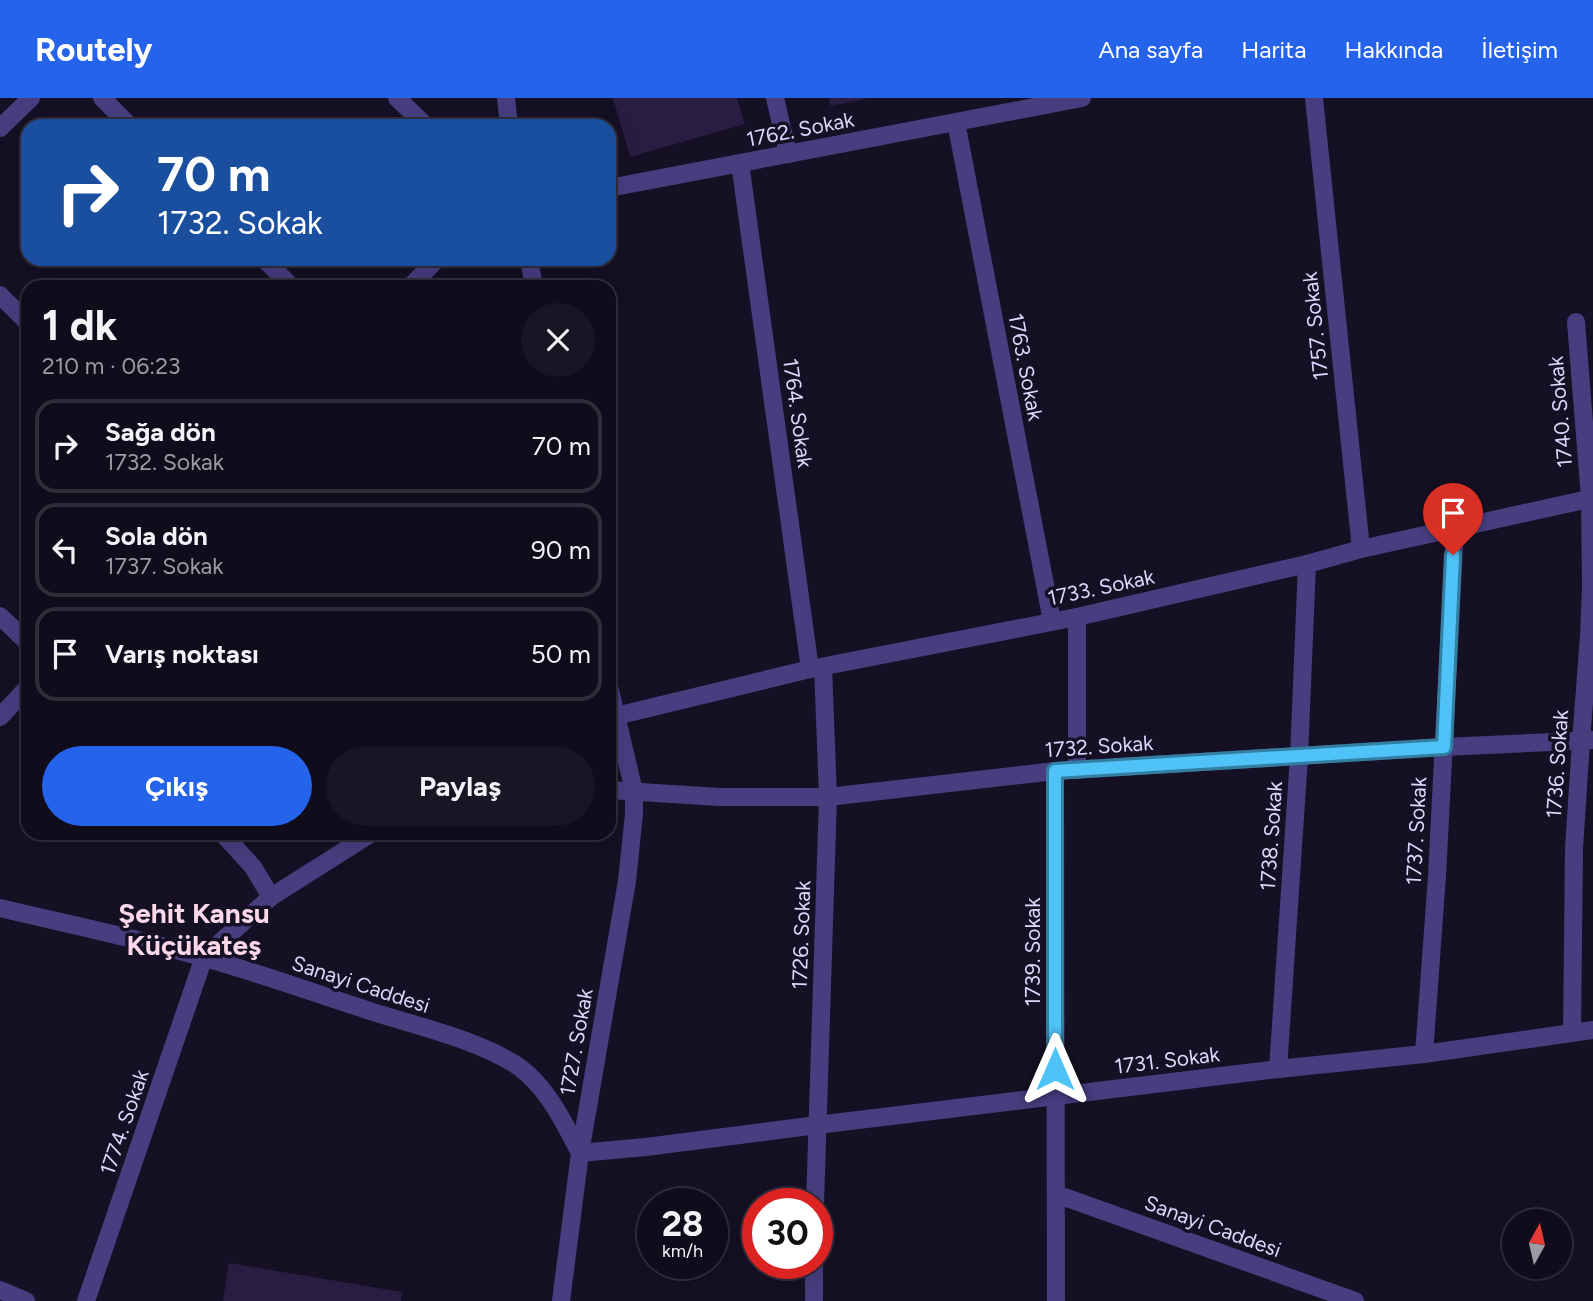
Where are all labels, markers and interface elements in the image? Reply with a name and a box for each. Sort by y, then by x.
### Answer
text: Routely [35,30,153,69]
text: Ana sayfa [1098,35,1203,64]
text: Harita [1241,35,1306,64]
text: Hakkında [1344,35,1443,64]
text: İletişim [1481,35,1558,64]
street label: 1762. Sokak [744,106,857,152]
text: 70 m [157,144,270,203]
icon: right [42,147,133,238]
text: 1732. Sokak [157,204,322,242]
street label: 1757. Sokak [1297,270,1333,381]
text: 1 dk [42,300,117,351]
button: close [521,303,595,377]
street label: 1763. Sokak [1003,311,1049,424]
text: 210 m · 06:23 [42,352,181,380]
street label: 1740. Sokak [1543,354,1577,469]
street label: 1764. Sokak [778,357,818,470]
text: Sağa dön [105,416,216,448]
icon: right [46,427,84,465]
text: 70 m [532,430,591,462]
text: 1732. Sokak [105,448,224,476]
pin [1423,483,1483,555]
icon: arrive [1434,494,1472,532]
text: Sola dön [105,520,208,552]
icon: left [46,531,84,569]
text: 90 m [531,534,591,566]
text: 1737. Sokak [105,552,223,580]
street label: 1733. Sokak [1045,563,1157,610]
icon: arrive [46,635,84,673]
text: Varış noktası [105,638,259,670]
text: 50 m [531,638,591,670]
street label: 1736. Sokak [1541,708,1573,819]
street label: 1732. Sokak [1044,730,1155,762]
button: Çıkış [42,746,312,826]
button: Paylaş [326,746,595,826]
street label: 1737. Sokak [1401,776,1431,886]
street label: 1738. Sokak [1255,780,1287,892]
street label: 1726. Sokak [787,879,815,990]
district label: Şehit Kansu Küçükateş [118,896,270,962]
street label: 1739. Sokak [1020,897,1045,1006]
street label: Sanayi Caddesi [289,950,433,1018]
street label: 1727. Sokak [554,986,598,1098]
position arrow [1018,1032,1092,1106]
street label: 1731. Sokak [1113,1041,1222,1079]
street label: 1774. Sokak [94,1065,154,1178]
speed limit sign: 30 [742,1188,833,1279]
street label: Sanayi Caddesi [1141,1190,1285,1262]
text: 28 [662,1203,703,1245]
north arrow [1502,1209,1572,1279]
map controls [1502,1209,1572,1279]
text: km/h [662,1240,703,1262]

